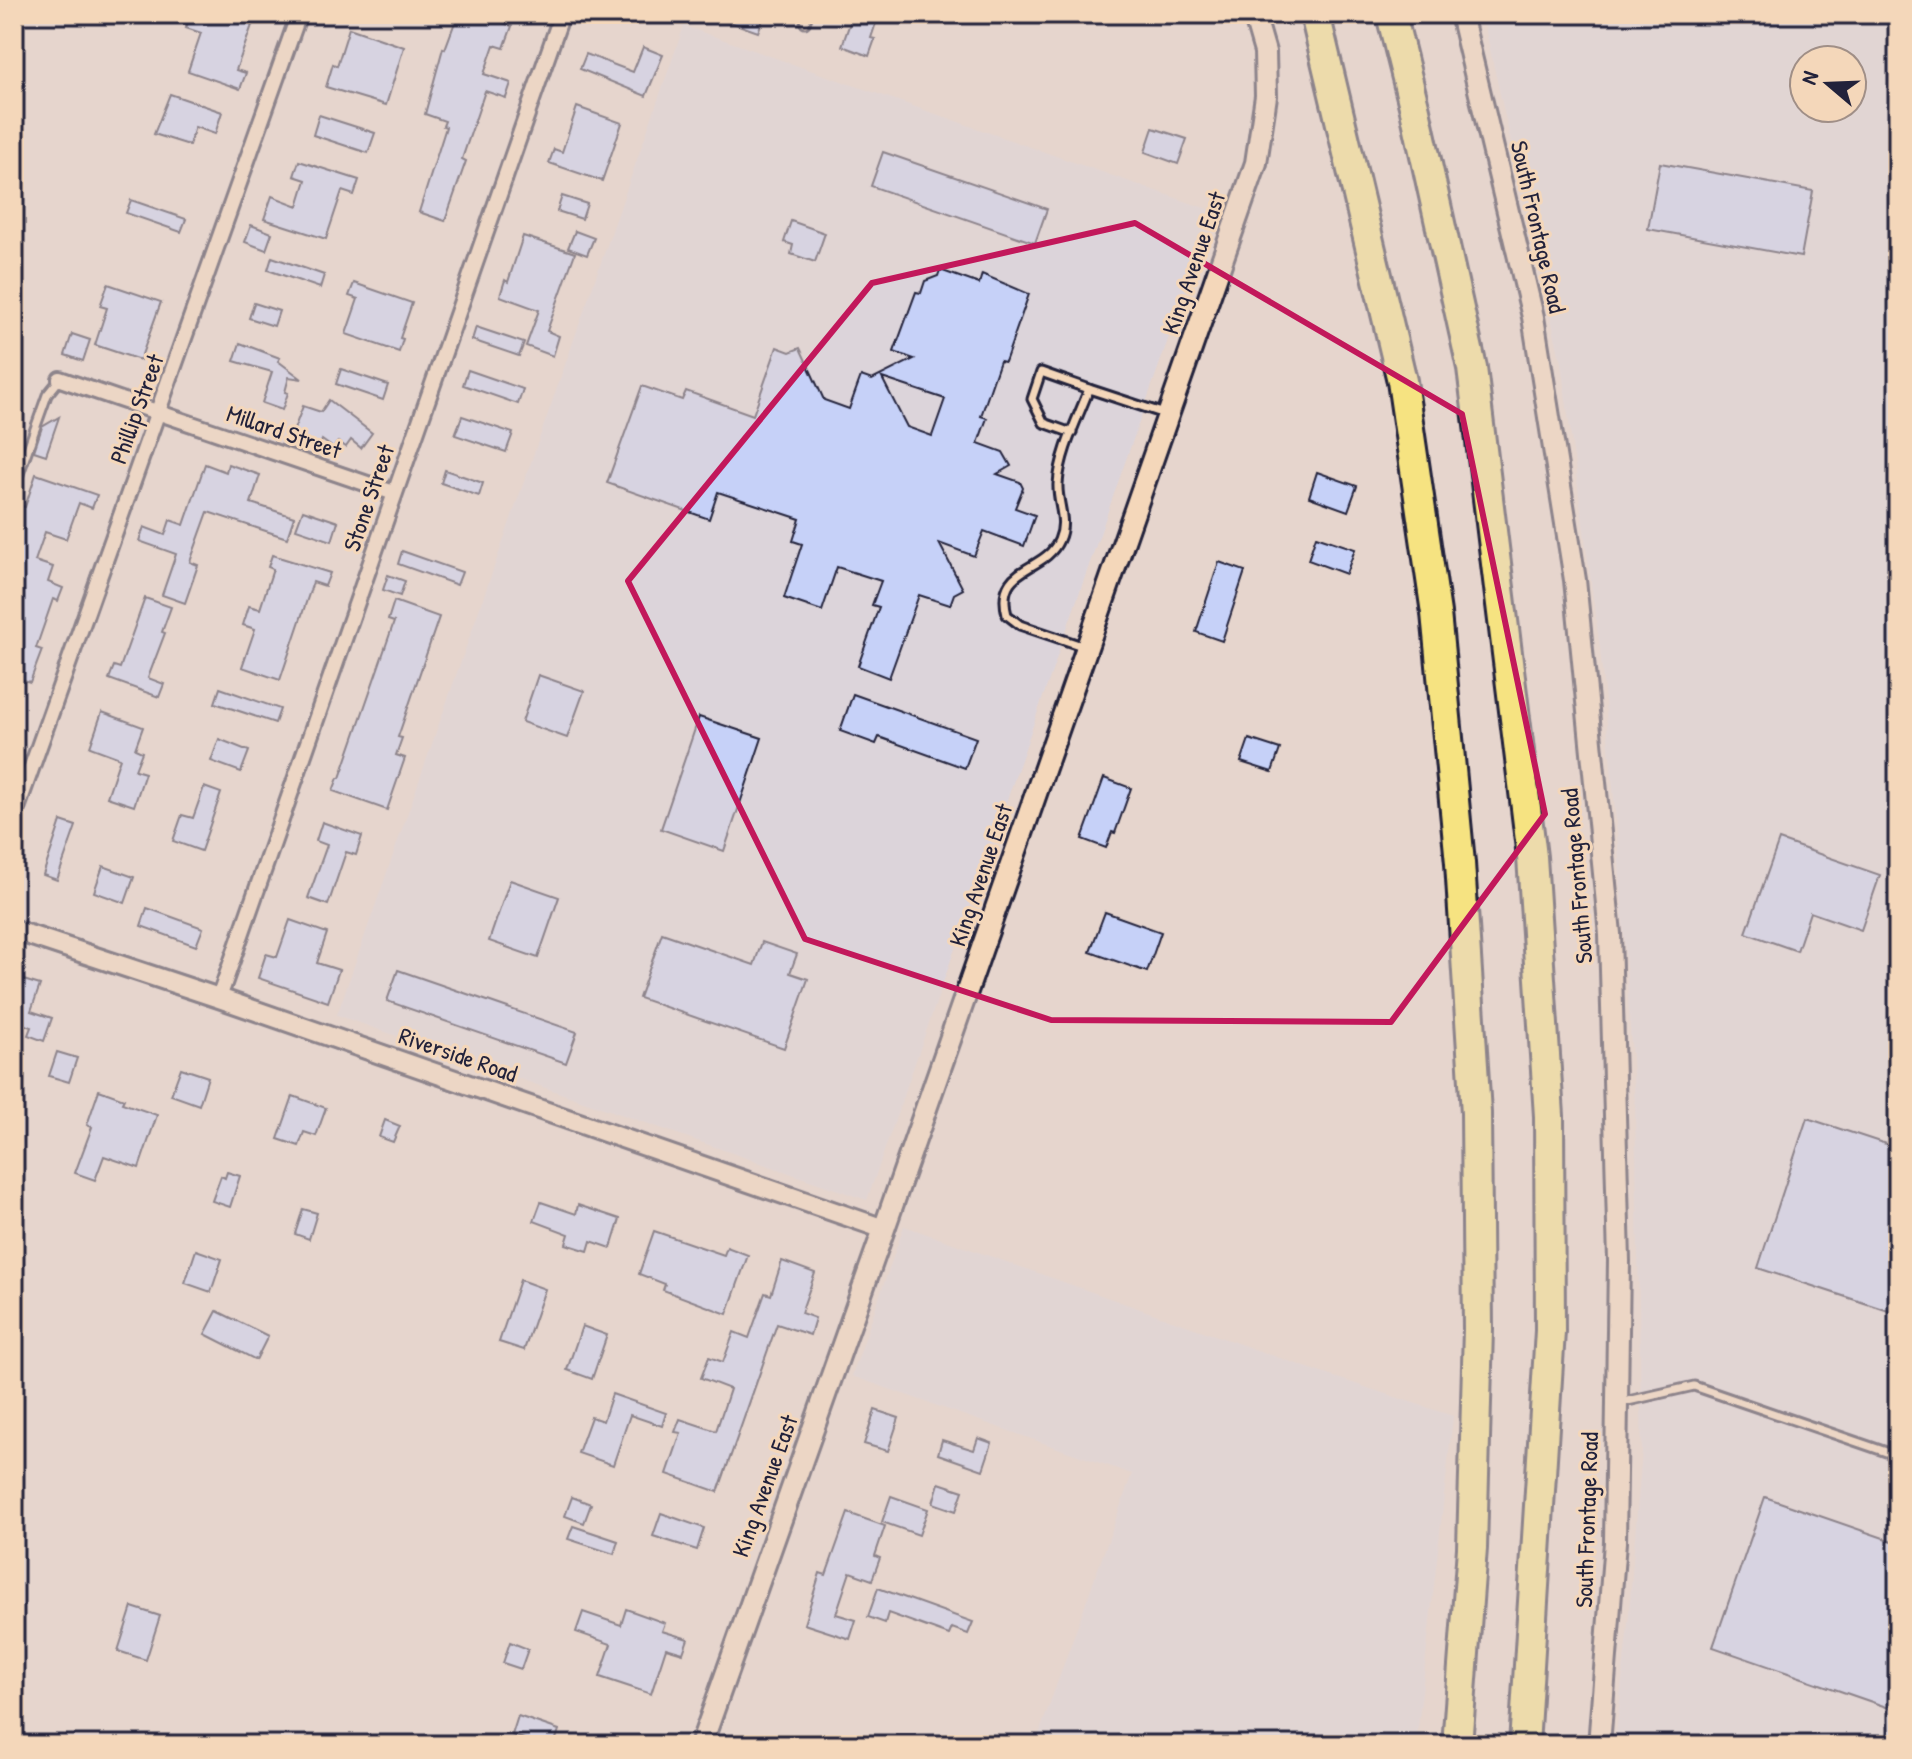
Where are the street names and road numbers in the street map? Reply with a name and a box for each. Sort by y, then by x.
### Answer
street label: South Frontage Road [1504,138,1574,316]
street label: King Avenue East [1154,186,1233,338]
street label: Phillip Street [101,349,171,468]
street label: Millard Street [223,396,347,466]
street label: Stone Street [335,439,401,555]
street label: South Frontage Road [1552,787,1600,965]
street label: King Avenue East [941,798,1020,950]
street label: Riverside Road [395,1019,522,1089]
street label: King Avenue East [724,1410,805,1561]
street label: South Frontage Road [1567,1432,1605,1608]

